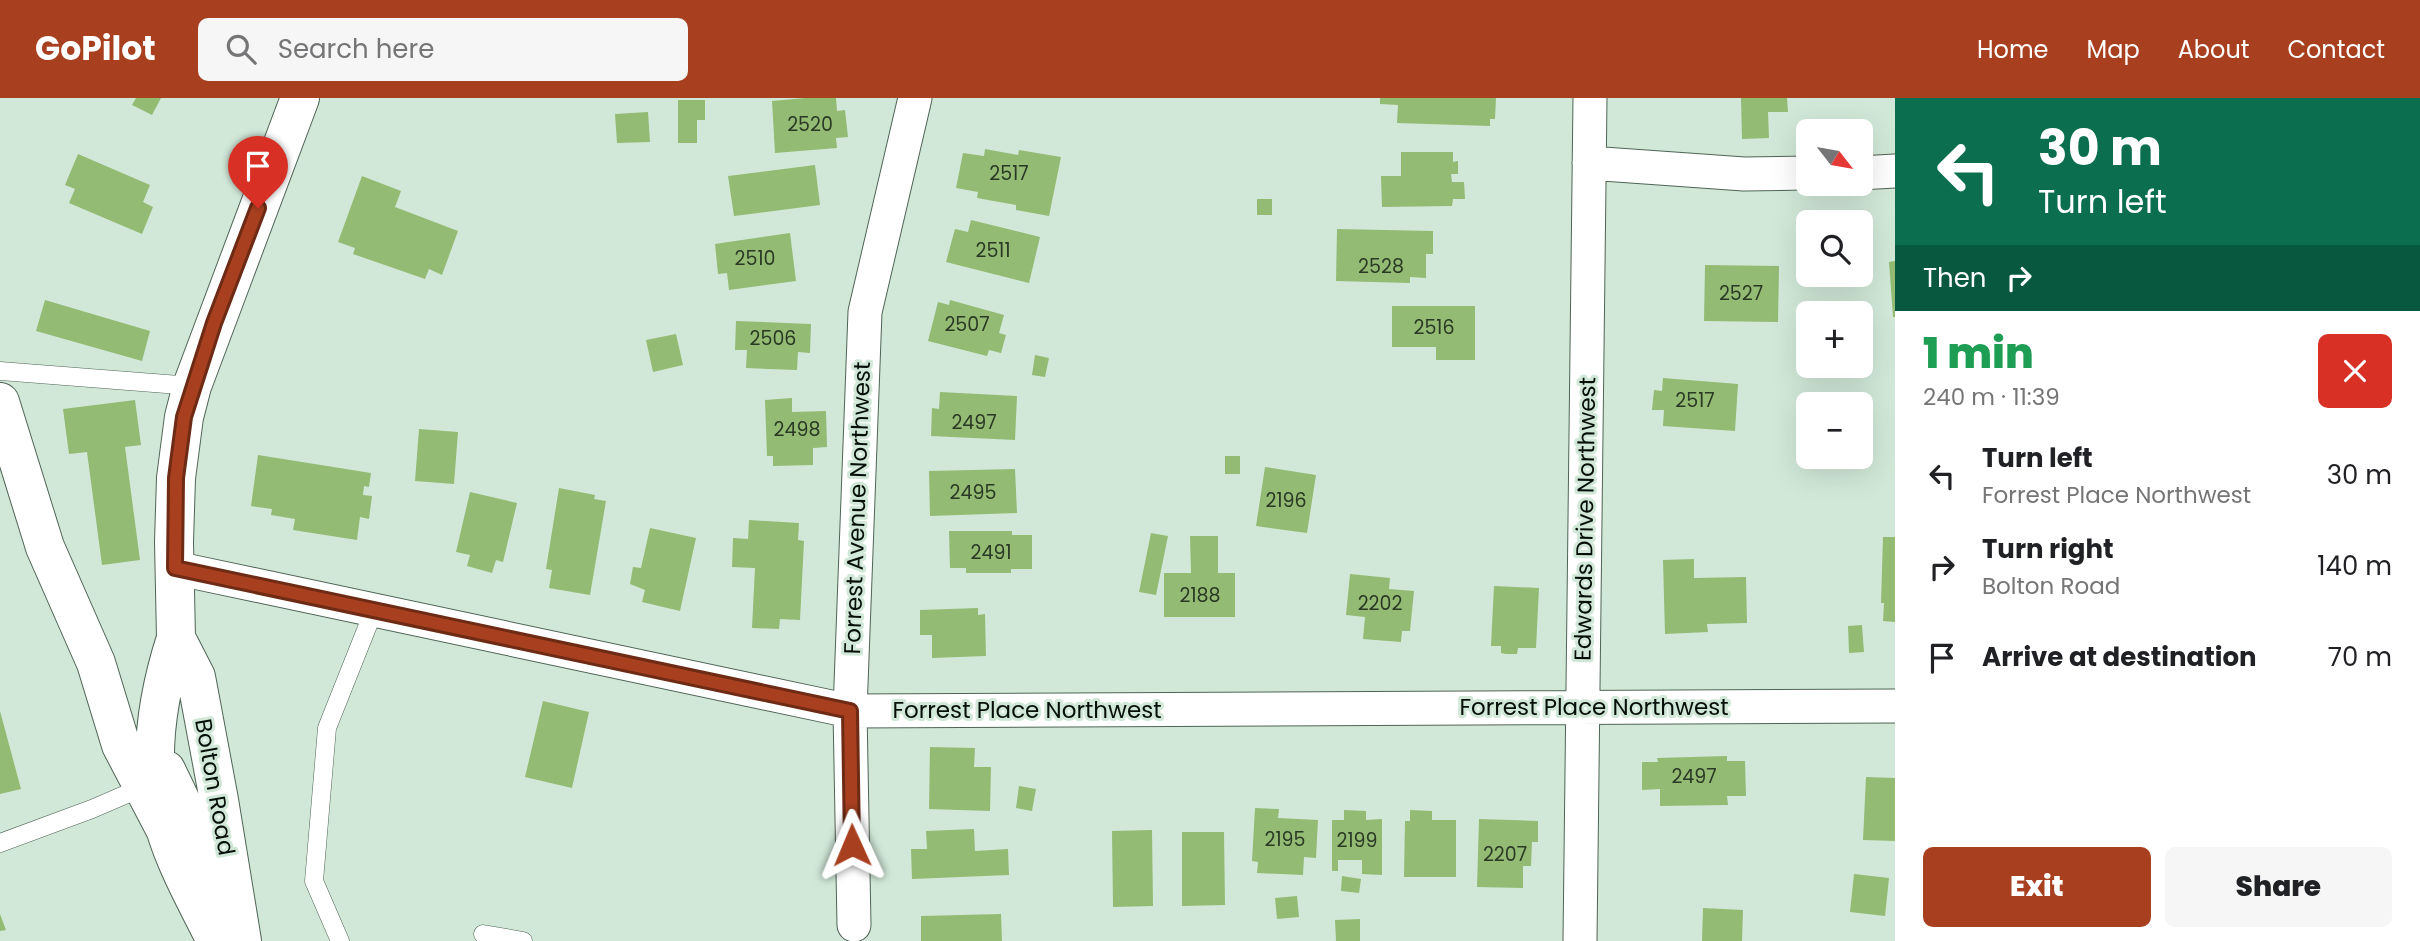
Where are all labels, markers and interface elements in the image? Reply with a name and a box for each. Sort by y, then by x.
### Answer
search box [198,18,688,81]
text: GoPilot [35,25,156,72]
icon: search [222,30,260,68]
text: Search here [278,31,434,67]
text: Home [1977,33,2049,66]
text: Map [2087,33,2140,66]
text: About [2178,33,2249,66]
text: Contact [2287,33,2385,66]
house number: 2520 [787,111,833,138]
text: 30 m [2038,114,2162,182]
north arrow [1796,119,1872,196]
map controls [1796,119,1873,469]
icon: left [1923,126,2014,217]
pin [228,136,288,208]
icon: arrive [239,147,277,185]
house number: 2517 [989,160,1029,187]
text: Turn left [2038,179,2167,224]
button: search [1796,210,1873,287]
house number: 2511 [975,237,1011,264]
house number: 2510 [735,245,775,272]
house number: 2528 [1358,253,1404,280]
icon: right [2000,259,2038,297]
text: Then [1923,260,1986,296]
house number: 2527 [1719,280,1763,307]
button: + [1796,301,1873,378]
house number: 2507 [944,311,990,338]
house number: 2516 [1413,314,1455,341]
text: 1 min [1923,324,2034,383]
house number: 2506 [750,325,796,352]
button: close [2318,334,2392,408]
street label: Forrest Avenue Northwest [836,361,878,655]
street label: Edwards Drive Northwest [1567,377,1603,661]
text: 240 m · 11:39 [1923,381,2060,413]
house number: 2517 [1675,387,1715,414]
button: − [1796,392,1873,469]
house number: 2497 [951,409,997,436]
house number: 2498 [774,416,820,443]
text: Turn left [1982,440,2093,476]
icon: left [1923,457,1961,495]
text: 30 m [2327,457,2392,493]
house number: 2495 [950,479,996,506]
text: Forrest Place Northwest [1982,479,2251,511]
house number: 2196 [1265,487,1307,514]
text: Turn right [1982,531,2114,567]
house number: 2491 [971,539,1011,566]
icon: right [1923,548,1961,586]
text: 140 m [2317,548,2392,584]
text: Bolton Road [1982,570,2120,602]
house number: 2188 [1180,582,1220,609]
house number: 2202 [1358,590,1402,617]
icon: arrive [1923,639,1961,677]
text: Arrive at destination [1982,639,2257,675]
text: 70 m [2328,639,2392,675]
street label: Forrest Place Northwest [1459,691,1729,723]
street label: Forrest Place Northwest [892,694,1162,726]
street label: Bolton Road [187,716,243,858]
house number: 2497 [1671,763,1717,790]
position arrow [815,808,889,882]
house number: 2195 [1265,826,1305,853]
house number: 2199 [1337,827,1377,854]
house number: 2207 [1483,841,1527,868]
button: Exit [1923,847,2151,927]
button: Share [2165,847,2392,927]

